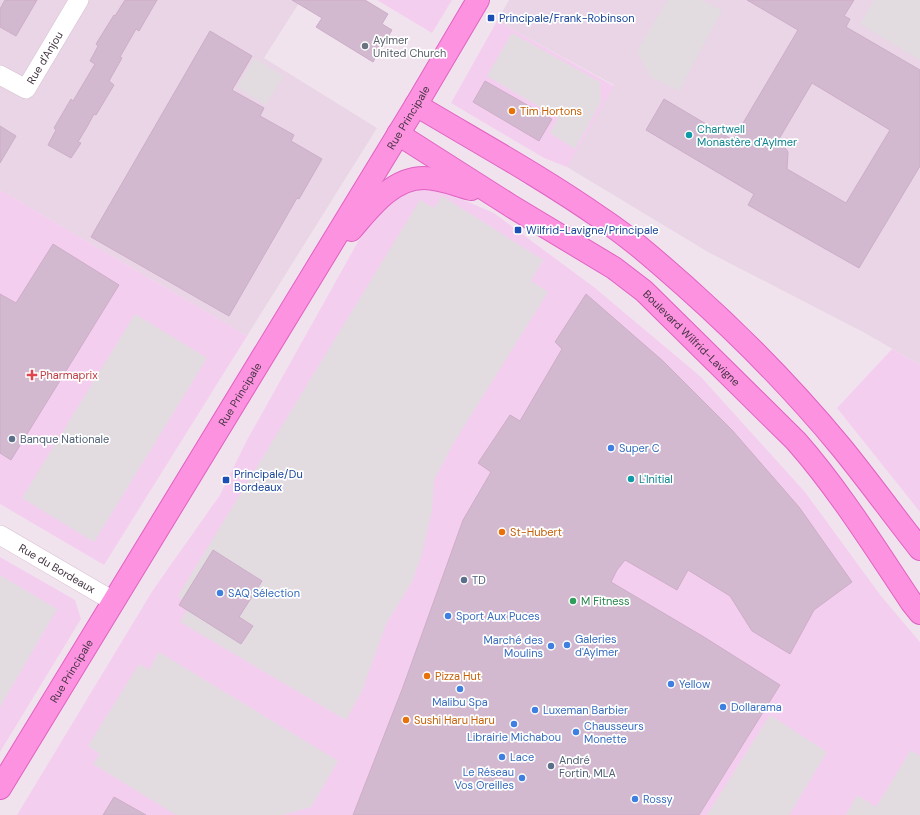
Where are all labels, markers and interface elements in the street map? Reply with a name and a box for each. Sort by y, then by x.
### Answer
place label: Principale/Frank-Robinson [499,11,635,25]
marker: Principale/Frank-Robinson [486,13,496,23]
street label: Rue d'Anjou [24,29,66,87]
place label: Aylmer United Church [373,33,446,60]
marker: Aylmer United Church [360,41,370,51]
street label: Rue Principale [384,83,433,152]
place label: Tim Hortons [520,104,582,118]
marker: Tim Hortons [507,106,517,116]
place label: Chartwell Monastère d'Aylmer [697,122,797,149]
marker: Chartwell Monastère d'Aylmer [684,130,694,140]
place label: Wilfrid-Lavigne/Principale [526,223,659,237]
marker: Wilfrid-Lavigne/Principale [513,225,523,235]
street label: Boulevard Wilfrid-Lavigne [640,287,743,389]
street label: Rue Principale [215,360,265,429]
place label: Pharmaprix [40,368,98,382]
marker: Pharmaprix [27,370,37,380]
place label: Banque Nationale [20,432,109,446]
marker: Banque Nationale [7,434,17,444]
place label: Super C [619,441,660,455]
marker: Super C [606,443,616,453]
place label: Principale/Du Bordeaux [234,467,303,494]
place label: L'Initial [639,472,673,486]
marker: L'Initial [626,474,636,484]
marker: Principale/Du Bordeaux [221,475,231,485]
place label: St-Hubert [510,525,562,539]
marker: St-Hubert [497,527,507,537]
street label: Rue du Bordeaux [16,541,98,596]
place label: TD [472,573,486,587]
marker: TD [459,575,469,585]
place label: SAQ Sélection [228,586,300,600]
marker: SAQ Sélection [215,588,225,598]
place label: M Fitness [581,594,630,608]
marker: M Fitness [568,596,578,606]
place label: Sport Aux Puces [456,609,540,623]
marker: Sport Aux Puces [443,611,453,621]
place label: Galeries d'Aylmer [575,632,618,659]
place label: Marché des Moulins [483,633,543,660]
street label: Rue Principale [47,637,96,705]
marker: Galeries d'Aylmer [562,640,572,650]
marker: Marché des Moulins [546,641,556,651]
place label: Pizza Hut [435,669,481,683]
marker: Pizza Hut [422,671,432,681]
place label: Yellow [679,677,711,691]
marker: Yellow [666,679,676,689]
marker: Malibu Spa [455,684,465,694]
place label: Malibu Spa [432,695,488,709]
place label: Dollarama [731,700,782,714]
marker: Dollarama [718,702,728,712]
place label: Luxeman Barbier [543,703,628,717]
marker: Luxeman Barbier [530,705,540,715]
place label: Sushi Haru Haru [414,713,495,727]
marker: Sushi Haru Haru [401,715,411,725]
marker: Librairie Michabou [509,719,519,729]
place label: Chausseurs Monette [584,719,644,746]
marker: Chausseurs Monette [571,727,581,737]
place label: Librairie Michabou [467,730,561,744]
place label: Lace [510,750,534,764]
marker: Lace [497,752,507,762]
place label: André Fortin, MLA [559,753,616,780]
marker: André Fortin, MLA [546,761,556,771]
place label: Le Réseau Vos Oreilles [454,765,514,792]
marker: Le Réseau Vos Oreilles [517,773,527,783]
place label: Rossy [643,792,673,806]
marker: Rossy [630,794,640,804]

